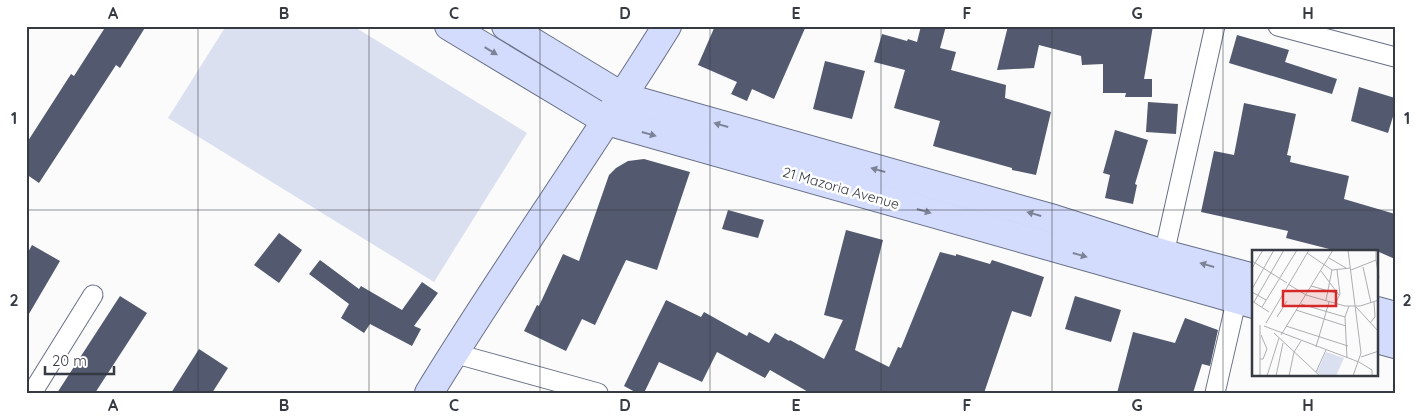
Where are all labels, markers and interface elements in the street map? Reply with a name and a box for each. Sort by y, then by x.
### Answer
text: A [108,3,119,23]
text: B [279,3,289,23]
text: C [449,3,459,23]
text: D [619,3,631,23]
text: E [791,3,801,23]
text: F [963,3,972,23]
text: G [1131,3,1143,23]
text: H [1302,3,1314,23]
one-way arrow [484,47,497,56]
text: 1 [11,108,17,128]
text: 1 [1404,108,1410,128]
one-way arrow [714,121,729,129]
one-way arrow [642,130,657,138]
street label: 21 Mazoria Avenue [781,163,901,213]
one-way arrow [870,165,885,173]
one-way arrow [916,208,931,216]
one-way arrow [1027,209,1042,217]
inset map [1252,250,1378,376]
one-way arrow [1073,252,1088,260]
one-way arrow [1199,261,1214,269]
text: 2 [9,290,19,310]
text: 2 [1402,290,1412,310]
scale bar [45,344,114,376]
text: 20 m [52,351,87,370]
text: A [108,395,119,415]
text: B [279,395,289,415]
text: C [449,395,459,415]
text: D [619,395,631,415]
text: E [791,395,801,415]
text: F [963,395,972,415]
text: G [1131,395,1143,415]
text: H [1302,395,1314,415]

